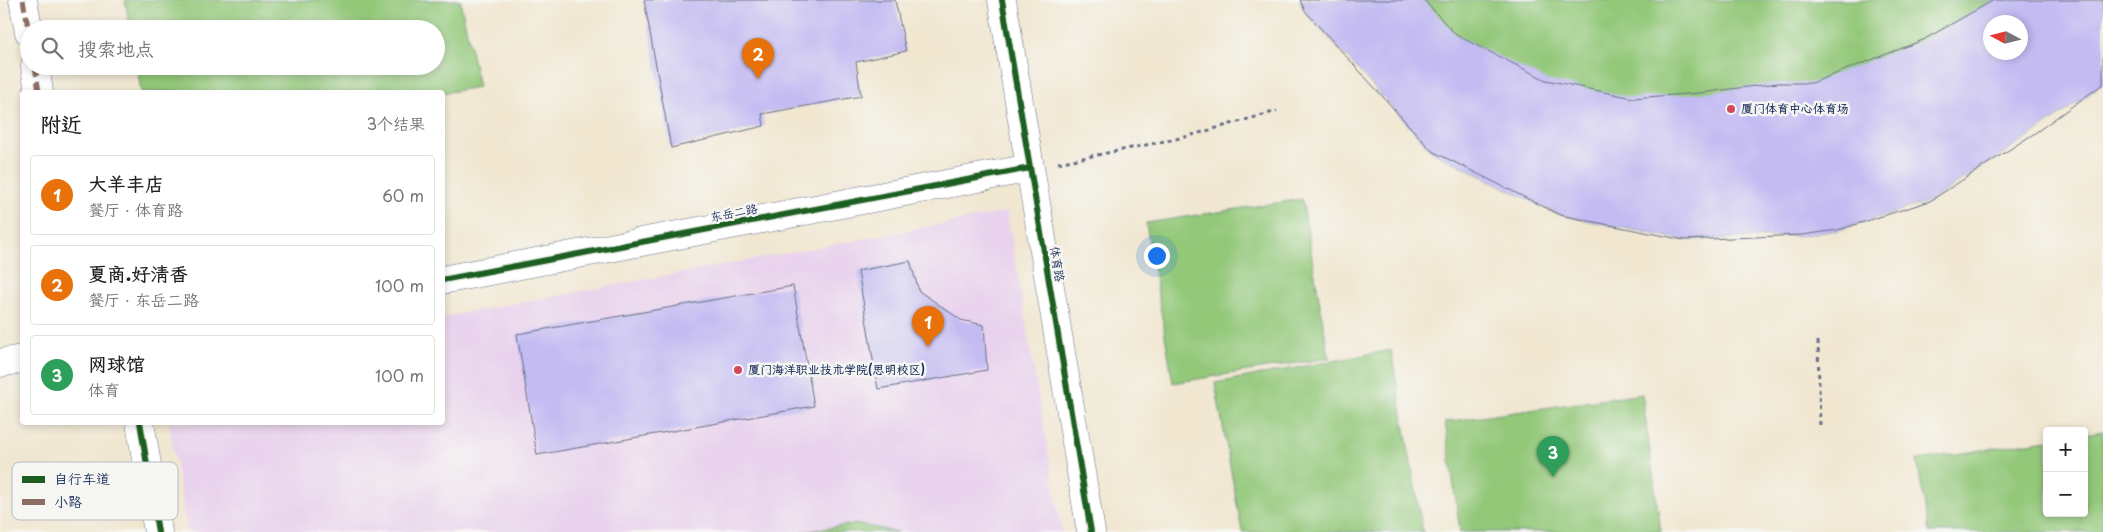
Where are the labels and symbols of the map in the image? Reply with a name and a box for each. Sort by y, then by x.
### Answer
north arrow [1983,15,2028,60]
pin: 2 [742,38,774,79]
place label: 厦门体育中心体育场 [1741,99,1849,117]
marker: 厦门体育中心体育场 [1725,103,1737,115]
street label: 东岳二路 [709,199,759,225]
your location [1144,243,1170,269]
street label: 体育路 [1046,245,1070,283]
pin: 1 [912,306,944,347]
place label: 厦门海洋职业技术学院(思明校区) [748,360,925,378]
marker: 厦门海洋职业技术学院(思明校区) [732,364,744,376]
pin: 3 [1537,436,1569,477]
legend [12,462,178,520]
text: 自行车道 [54,468,110,489]
text: 小路 [54,491,82,512]

